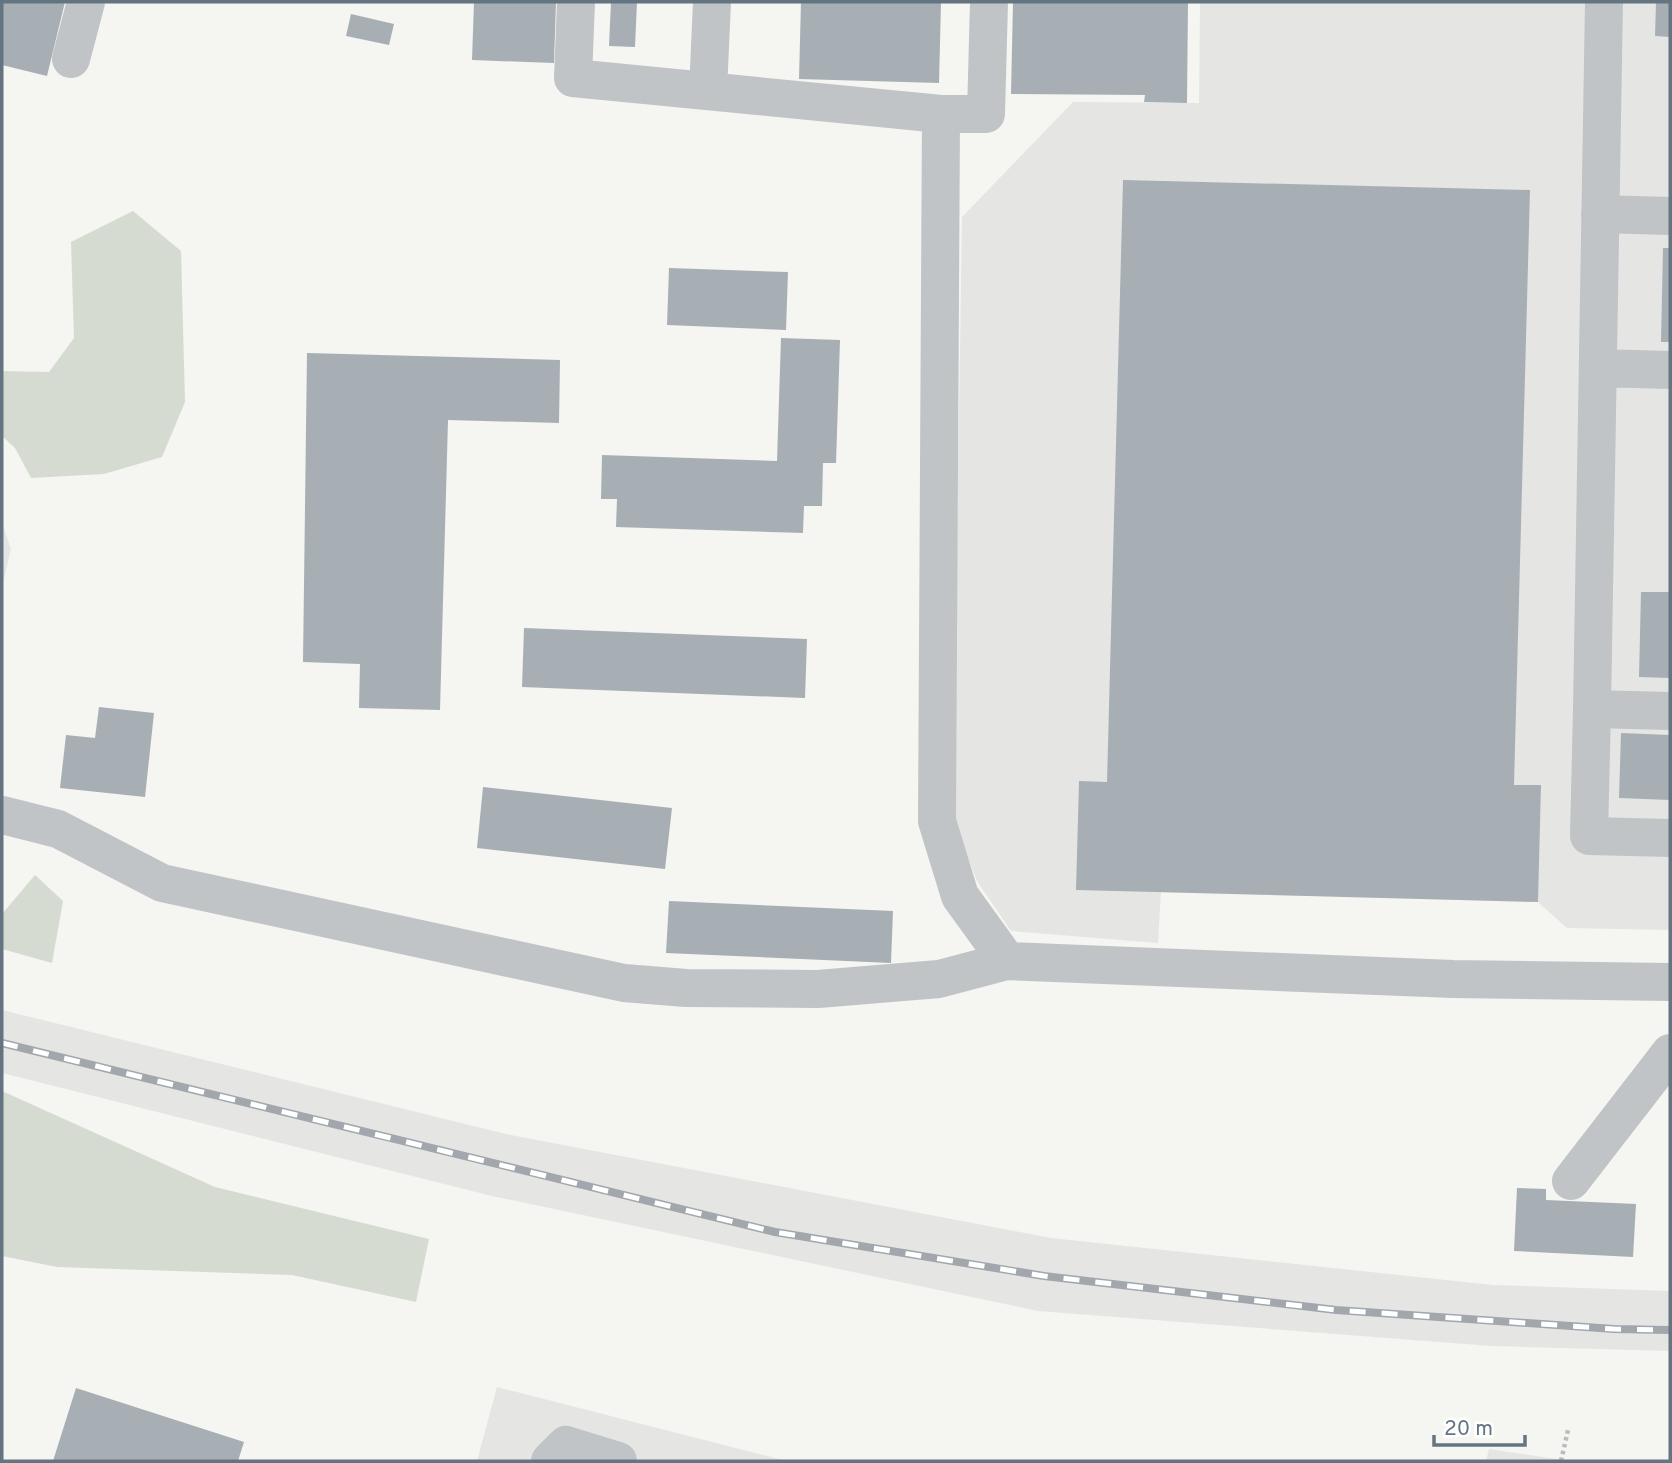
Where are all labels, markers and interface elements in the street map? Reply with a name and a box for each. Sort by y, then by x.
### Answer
scale bar [1434,1404,1525,1448]
text: 20 m [1444,1416,1493,1443]

